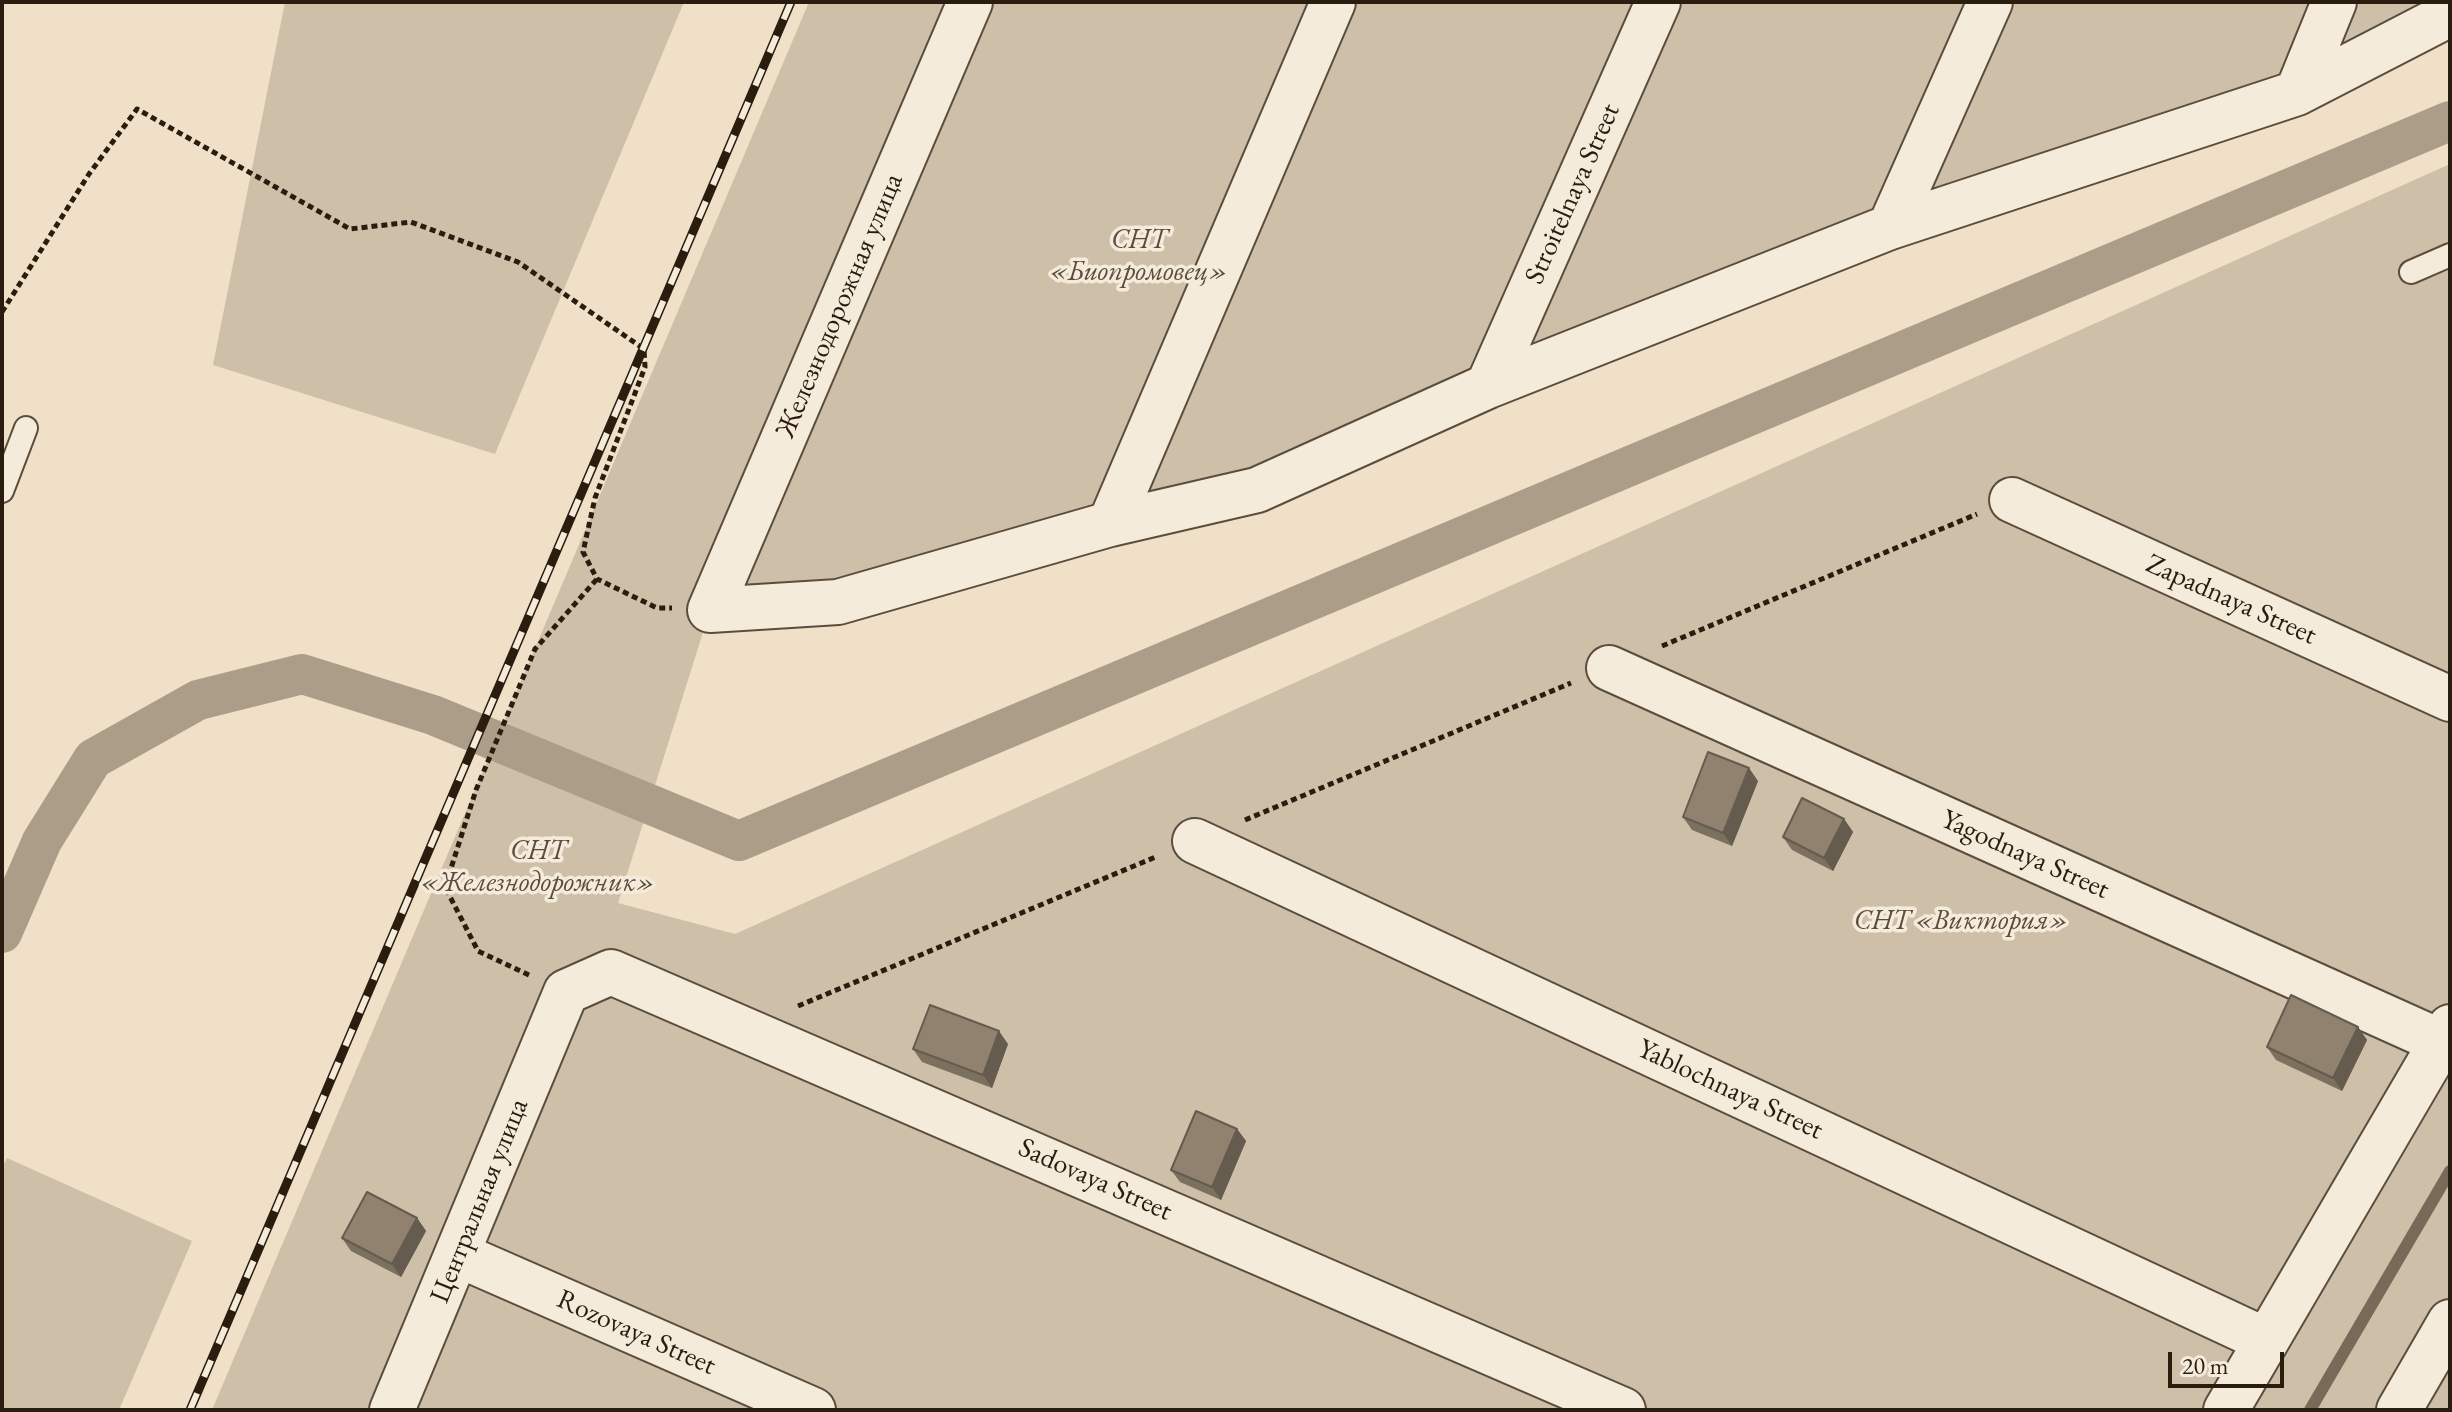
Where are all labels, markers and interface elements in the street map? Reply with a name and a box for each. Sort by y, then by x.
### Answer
street label: Stroitelnaya Street [1518,98,1628,290]
street label: Железнодорожная улица [769,169,911,443]
park label: СНТ «Биопромовец» [1050,223,1228,289]
street label: Zapadnaya Street [2140,547,2322,653]
street label: Yagodnaya Street [1936,803,2114,907]
park label: СНТ «Железнодорожник» [421,834,655,900]
park label: СНТ «Виктория» [1854,904,2068,938]
street label: Yablochnaya Street [1632,1032,1828,1148]
street label: Центральная улица [424,1094,536,1308]
street label: Sadovaya Street [1013,1131,1177,1229]
street label: Rozovaya Street [551,1283,721,1383]
scale bar [2172,1336,2288,1386]
text: 20 m [2182,1350,2229,1381]

